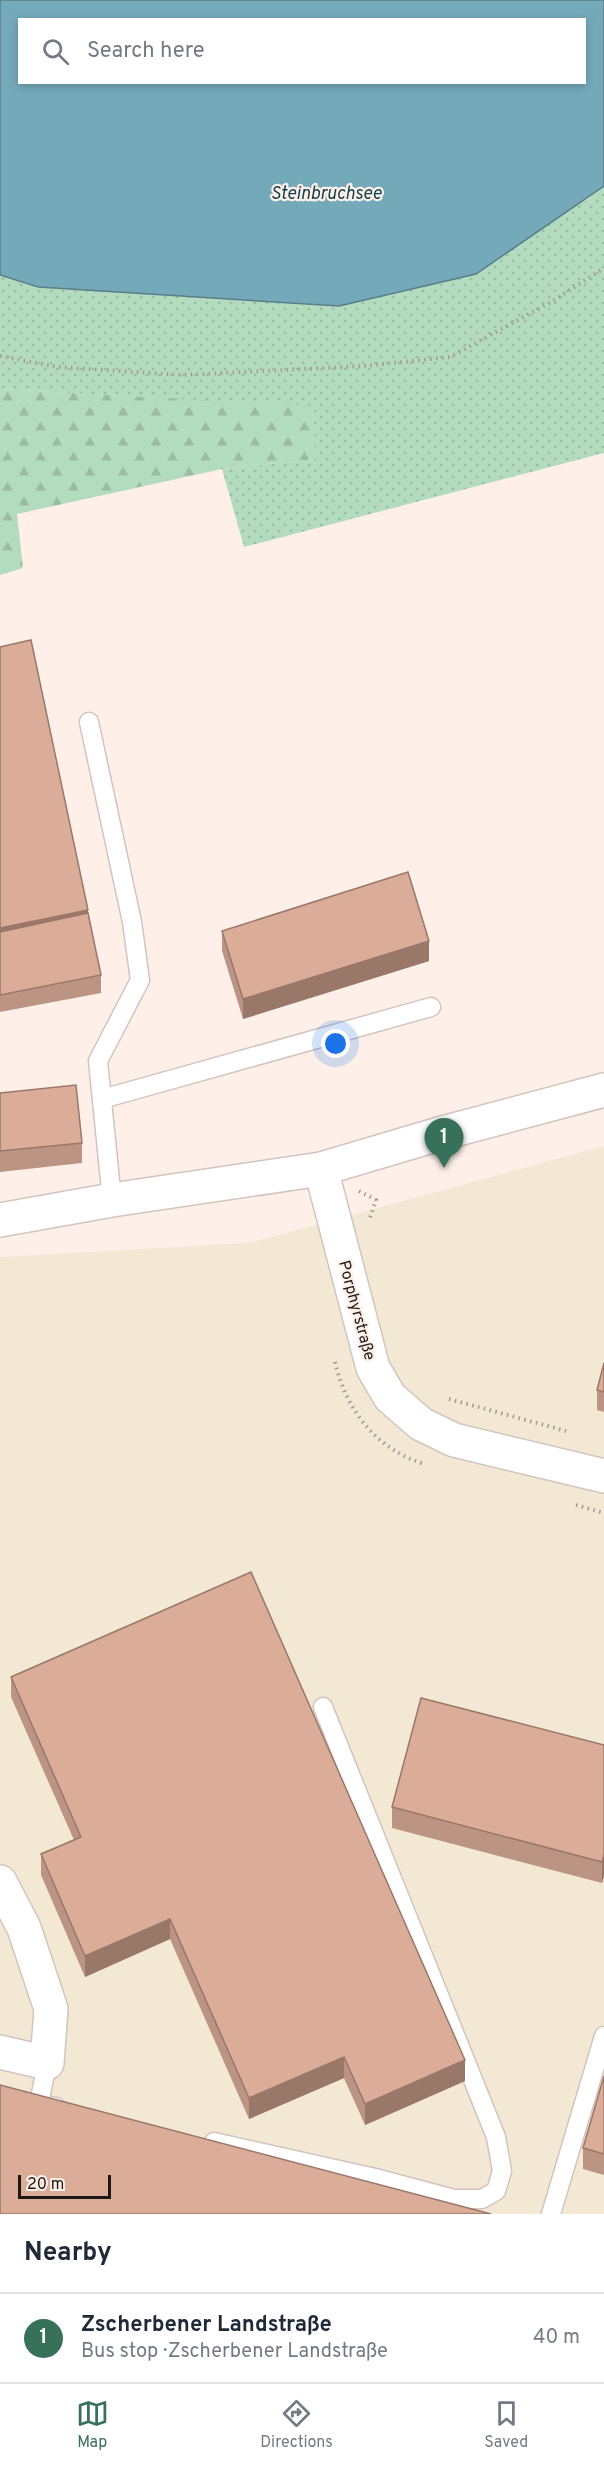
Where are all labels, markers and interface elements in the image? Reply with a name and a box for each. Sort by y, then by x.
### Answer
search box [18,18,586,84]
icon: search [39,35,72,68]
text: Search here [87,38,205,65]
water label: Steinbruchsee [270,183,382,206]
your location [321,1029,350,1058]
pin: 1 [424,1118,464,1168]
street label: Porphyrstraße [333,1259,379,1363]
scale bar [18,2172,111,2200]
text: 20 m [27,2175,64,2195]
text: Nearby [24,2237,112,2270]
text: Zscherbener Landstraße [81,2312,332,2339]
text: 1 [40,2325,48,2351]
text: 40 m [533,2325,580,2351]
text: Bus stop · Zscherbener Landstraße [81,2339,388,2365]
tab: Map [76,2397,109,2453]
tab: Directions [260,2397,333,2453]
tab: Saved [484,2397,528,2453]

